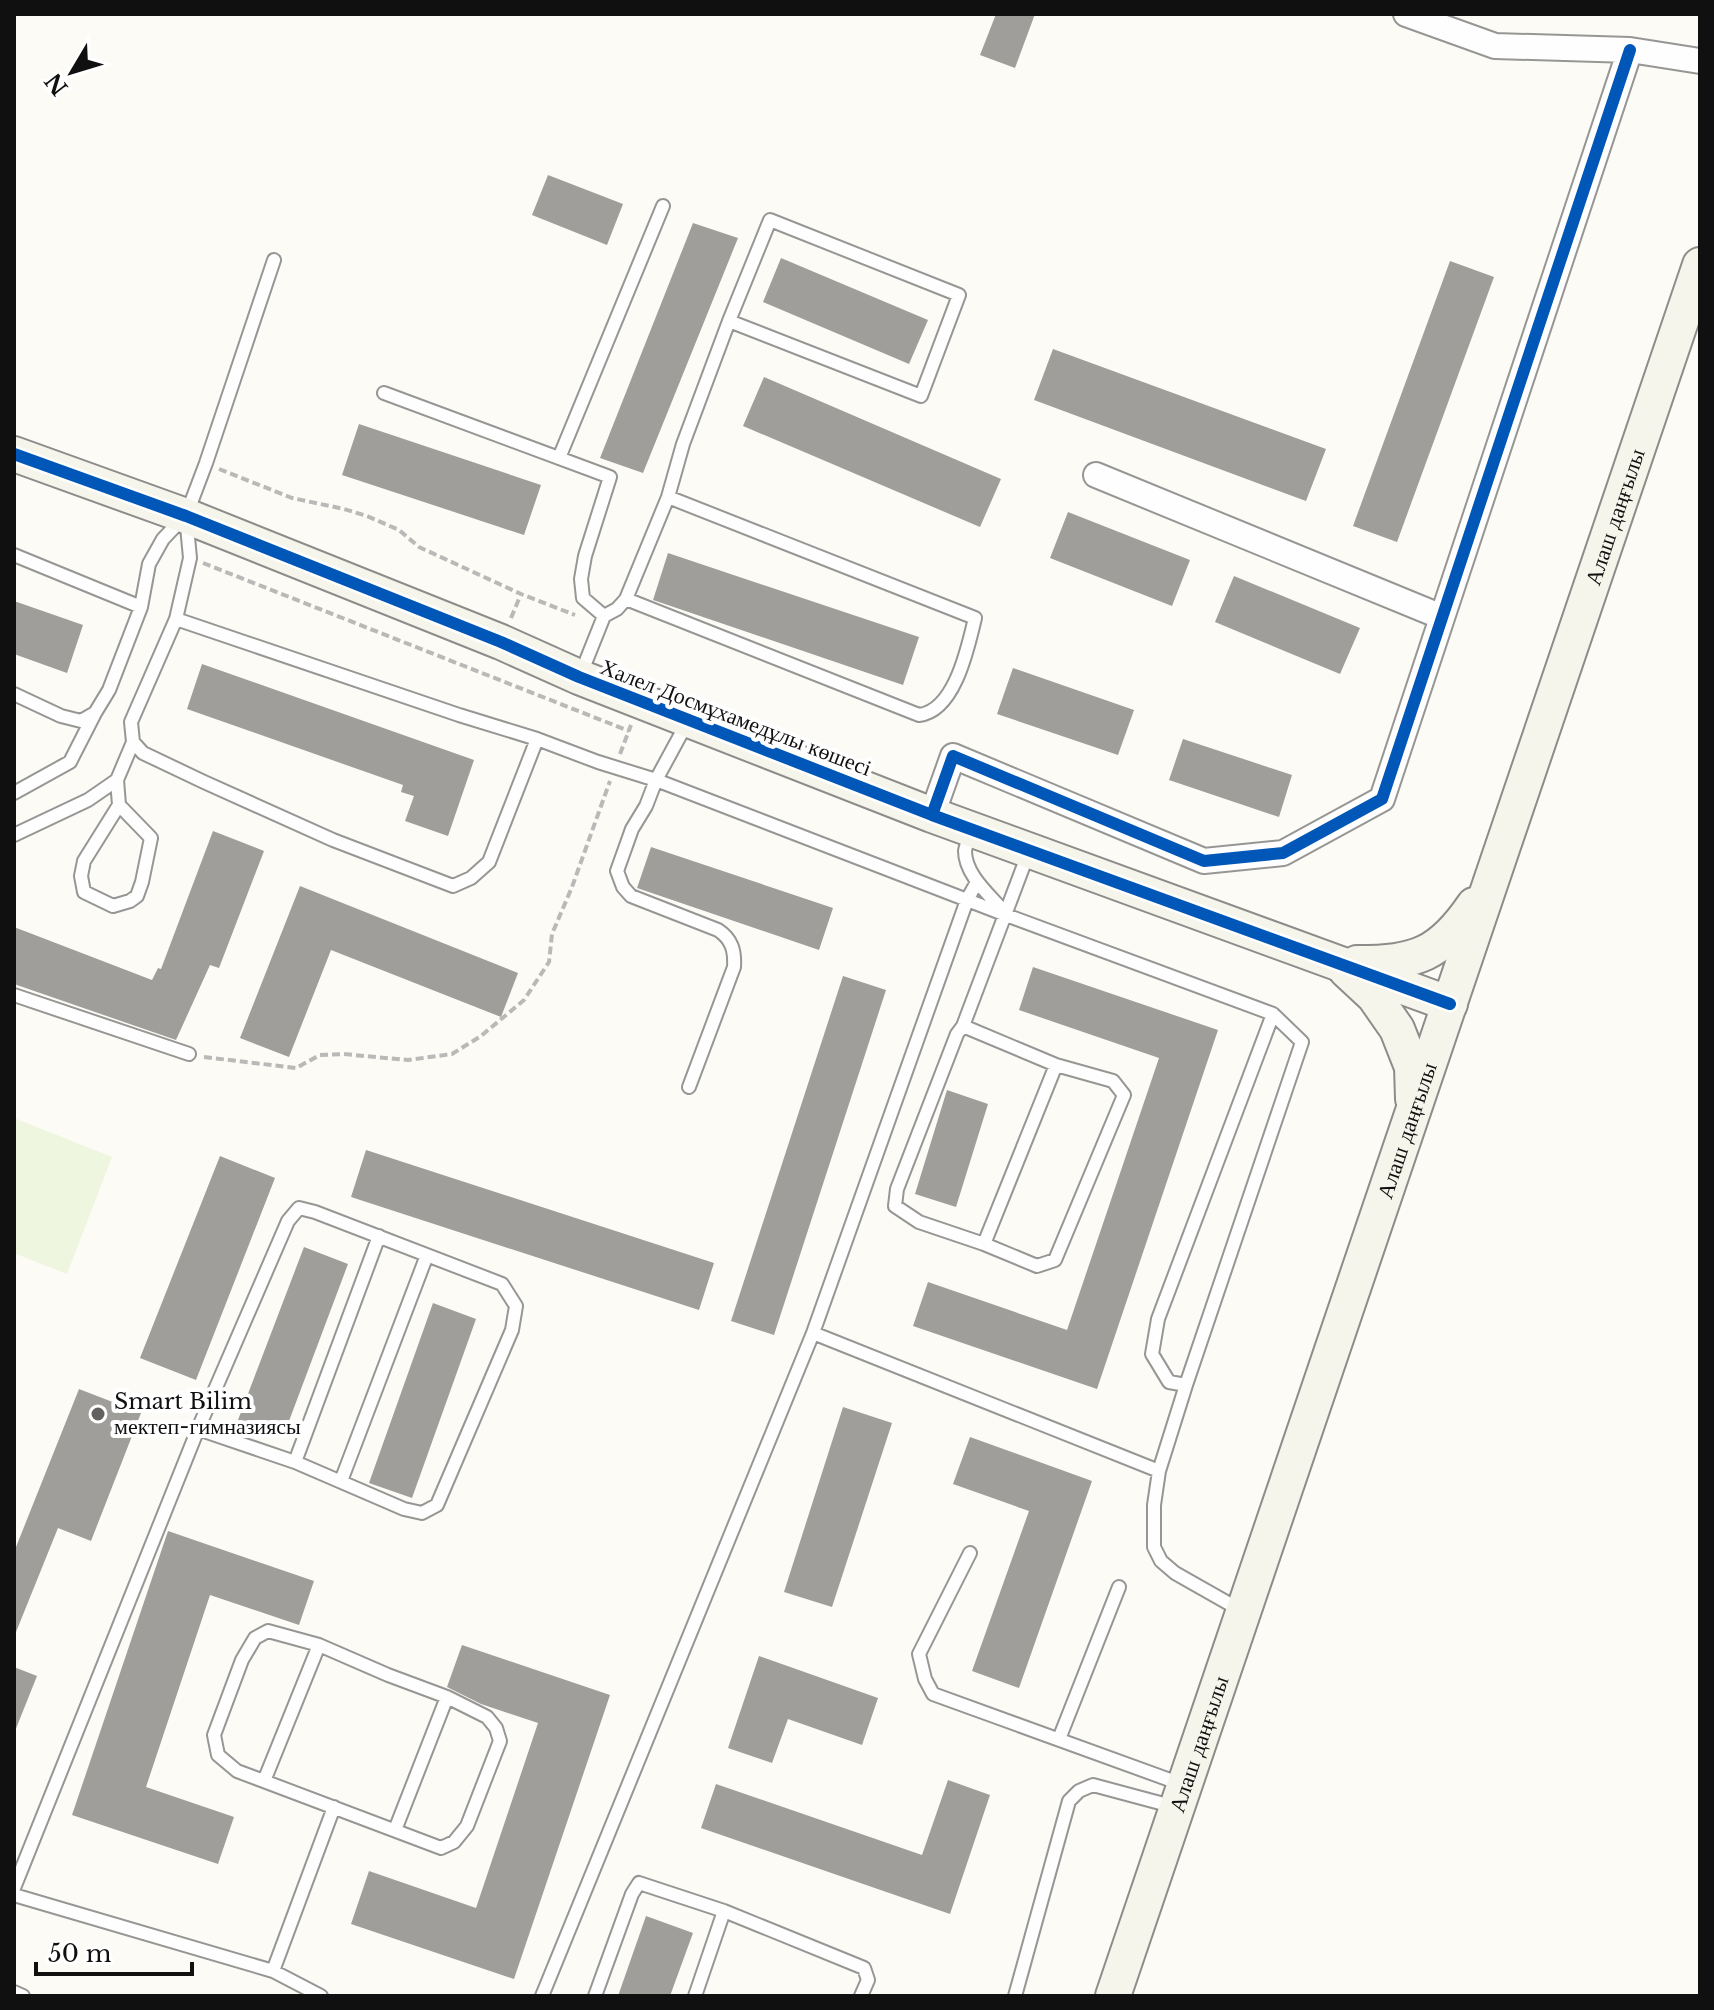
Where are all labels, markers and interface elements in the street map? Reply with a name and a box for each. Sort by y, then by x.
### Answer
north arrow [32,32,112,112]
text: N [39,67,74,100]
street label: Алаш даңғылы [1579,445,1651,589]
street label: Халел Досмұхамедұлы көшесі [597,653,875,782]
street label: Алаш даңғылы [1371,1059,1443,1202]
place label: Smart Bilim мектеп-гимназиясы [114,1388,301,1440]
marker: Smart Bilim мектеп-гимназиясы [89,1405,107,1423]
street label: Алаш даңғылы [1163,1672,1235,1816]
scale bar [36,1926,192,1976]
text: 50 m [48,1939,112,1968]

